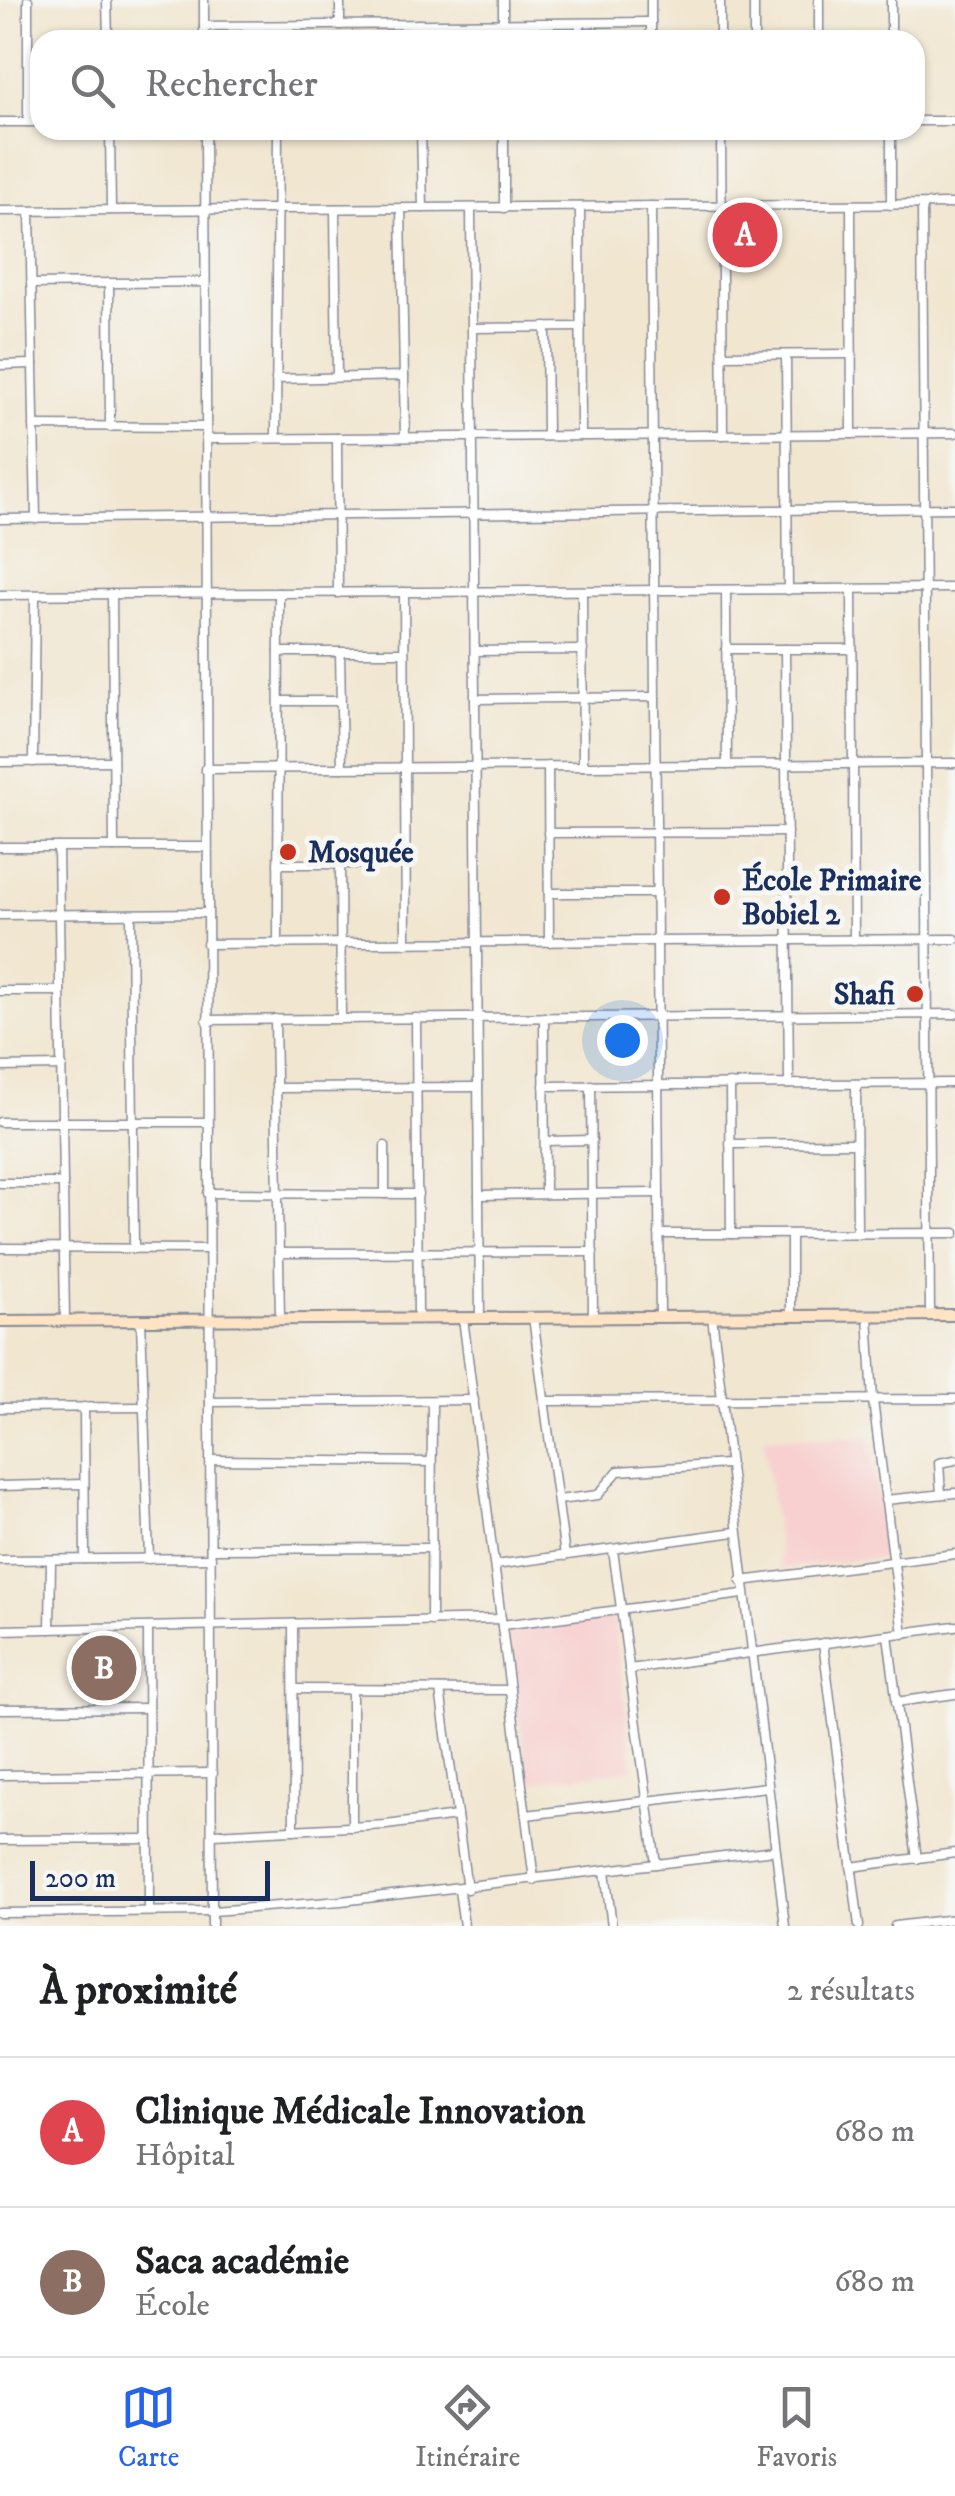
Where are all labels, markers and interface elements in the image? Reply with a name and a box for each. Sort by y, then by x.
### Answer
search box [30,30,925,140]
icon: search [65,58,120,113]
text: Rechercher [145,61,318,109]
pin: A [712,198,778,272]
place label: Mosquée [308,835,414,872]
marker: Mosquée [277,841,299,863]
place label: École Primaire Bobiel 2 [742,861,922,934]
marker: École Primaire Bobiel 2 [711,886,733,908]
place label: Shafi [834,977,895,1014]
marker: Shafi [904,983,926,1005]
your location [597,1015,648,1066]
pin: B [72,1630,136,1706]
scale bar [30,1856,270,1900]
text: 200 m [45,1861,116,1896]
text: À proximité [40,1965,237,2017]
text: 2 résultats [787,1971,915,2011]
text: Clinique Médicale Innovation [135,2088,585,2136]
text: A [62,2112,83,2152]
text: 680 m [834,2112,915,2152]
text: Hôpital [135,2136,235,2176]
text: Saca académie [135,2238,349,2286]
text: B [62,2262,83,2302]
text: 680 m [834,2262,915,2302]
text: École [135,2286,210,2326]
tab: Carte [118,2380,179,2475]
tab: Itinéraire [415,2380,520,2475]
tab: Favoris [756,2380,837,2475]

